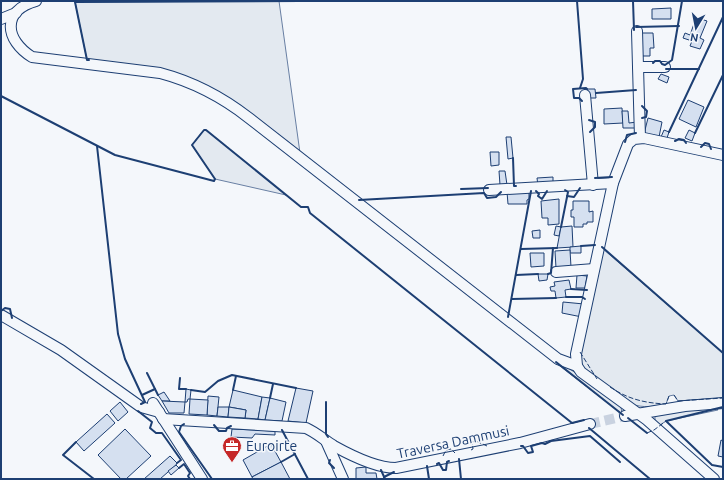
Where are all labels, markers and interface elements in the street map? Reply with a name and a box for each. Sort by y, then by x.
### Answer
north arrow [676,8,716,48]
text: N [689,31,699,44]
street label: Traversa Dammusi [395,422,511,462]
office icon: Euroirte [221,435,243,463]
place label: Euroirte [246,438,297,454]

